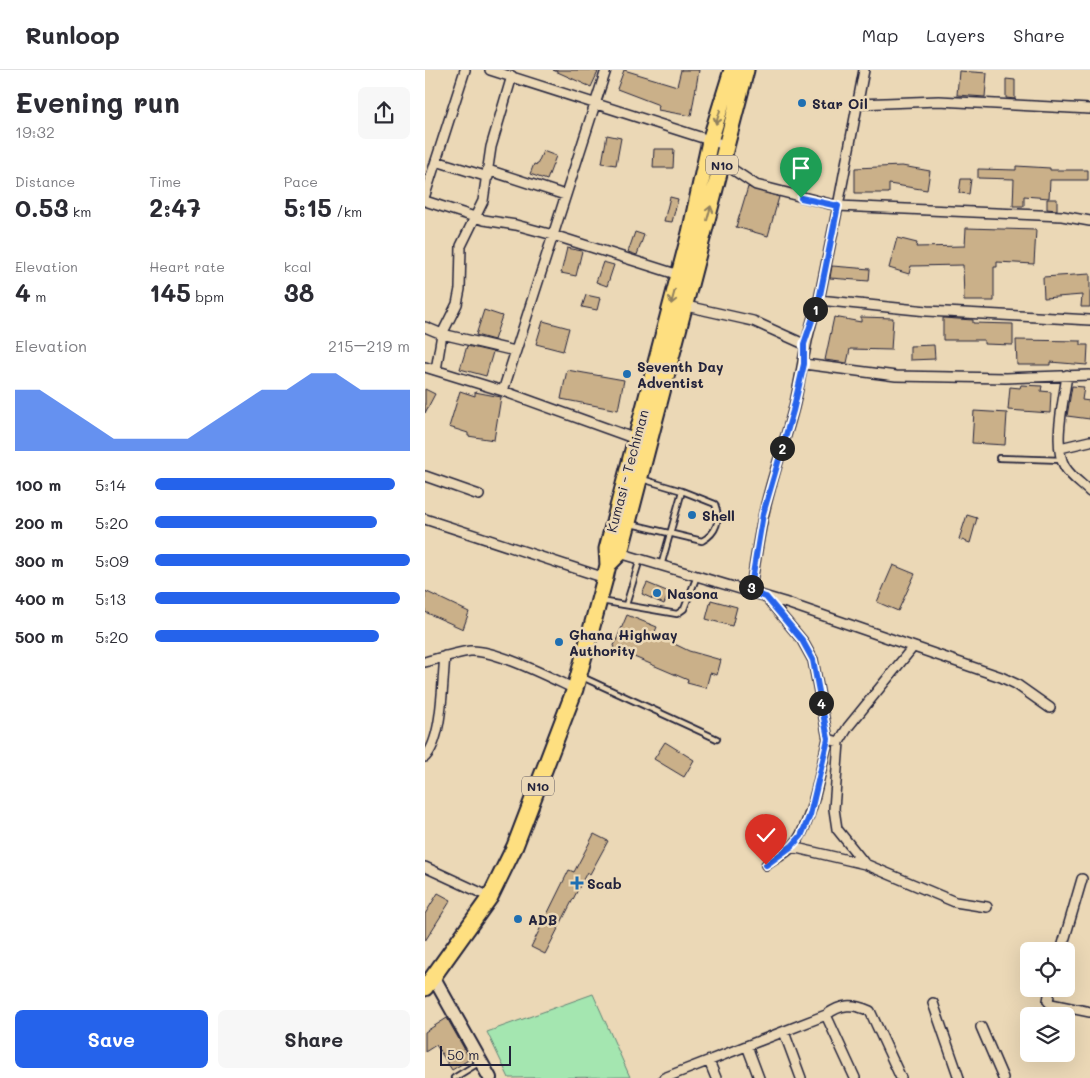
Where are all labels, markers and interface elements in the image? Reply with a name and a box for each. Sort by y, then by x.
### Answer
text: Runloop [25,19,120,50]
text: Map [862,23,898,47]
text: Layers [926,23,985,47]
text: Share [1013,23,1065,47]
text: Evening run [15,84,180,120]
button: share [358,87,410,139]
place label: Star Oil [812,94,868,113]
marker: Star Oil [796,97,808,109]
one-way arrow [713,108,722,124]
text: 19:32 [15,121,55,142]
pin [780,147,822,198]
icon: arrive [787,154,815,182]
road number: N10 [706,156,738,174]
text: Distance [15,172,75,191]
text: Time [149,172,181,191]
text: Pace [284,172,318,191]
text: 0.53 [15,191,68,223]
text: 2:47 [149,191,201,223]
text: 5:15 [284,191,332,223]
text: km [68,202,91,221]
text: /km [332,202,362,221]
one-way arrow [705,206,715,222]
text: Elevation [15,257,78,276]
text: Heart rate [149,257,225,276]
text: kcal [284,257,312,276]
text: 4 [15,276,31,308]
text: 145 [149,276,191,308]
text: 38 [284,276,314,308]
text: m [31,287,47,306]
text: bpm [191,287,224,306]
one-way arrow [668,289,678,305]
pin: 1 [803,296,827,322]
text: 1 [812,300,819,319]
text: Elevation [15,335,87,356]
text: 215–219 m [328,335,410,356]
place label: Seventh Day Adventist [637,357,724,392]
marker: Seventh Day Adventist [621,368,633,380]
street label: Kumasi - Techiman [601,407,653,535]
pin: 2 [769,436,795,460]
text: 2 [779,439,786,458]
text: 100 m [15,474,61,495]
text: 5:14 [95,474,126,495]
place label: Shell [702,506,735,525]
marker: Shell [686,509,698,521]
text: 200 m [15,512,63,533]
text: 5:20 [95,512,128,533]
text: 300 m [15,550,64,571]
text: 5:09 [95,550,129,571]
pin: 3 [739,574,763,600]
text: 3 [747,578,756,597]
place label: Nasona [667,584,719,603]
marker: Nasona [651,587,663,599]
text: 400 m [15,588,64,609]
text: 5:13 [95,588,126,609]
place label: Ghana Highway Authority [569,625,678,660]
text: 500 m [15,626,63,647]
text: 5:20 [95,626,128,647]
marker: Ghana Highway Authority [553,636,565,648]
pin: 4 [809,690,833,716]
text: 4 [817,694,826,713]
road number: N10 [522,776,554,796]
pin [745,814,787,865]
icon: check [752,821,780,849]
place label: Scab [587,874,622,893]
marker: Scab [571,877,583,889]
place label: ADB [528,910,557,929]
marker: ADB [512,913,524,925]
map controls [1020,942,1075,1062]
button: locate [1020,942,1075,997]
button: layers [1020,1007,1075,1062]
button: Save [15,1010,208,1068]
button: Share [218,1010,410,1068]
scale bar [440,1043,511,1066]
text: 50 m [447,1045,479,1064]

